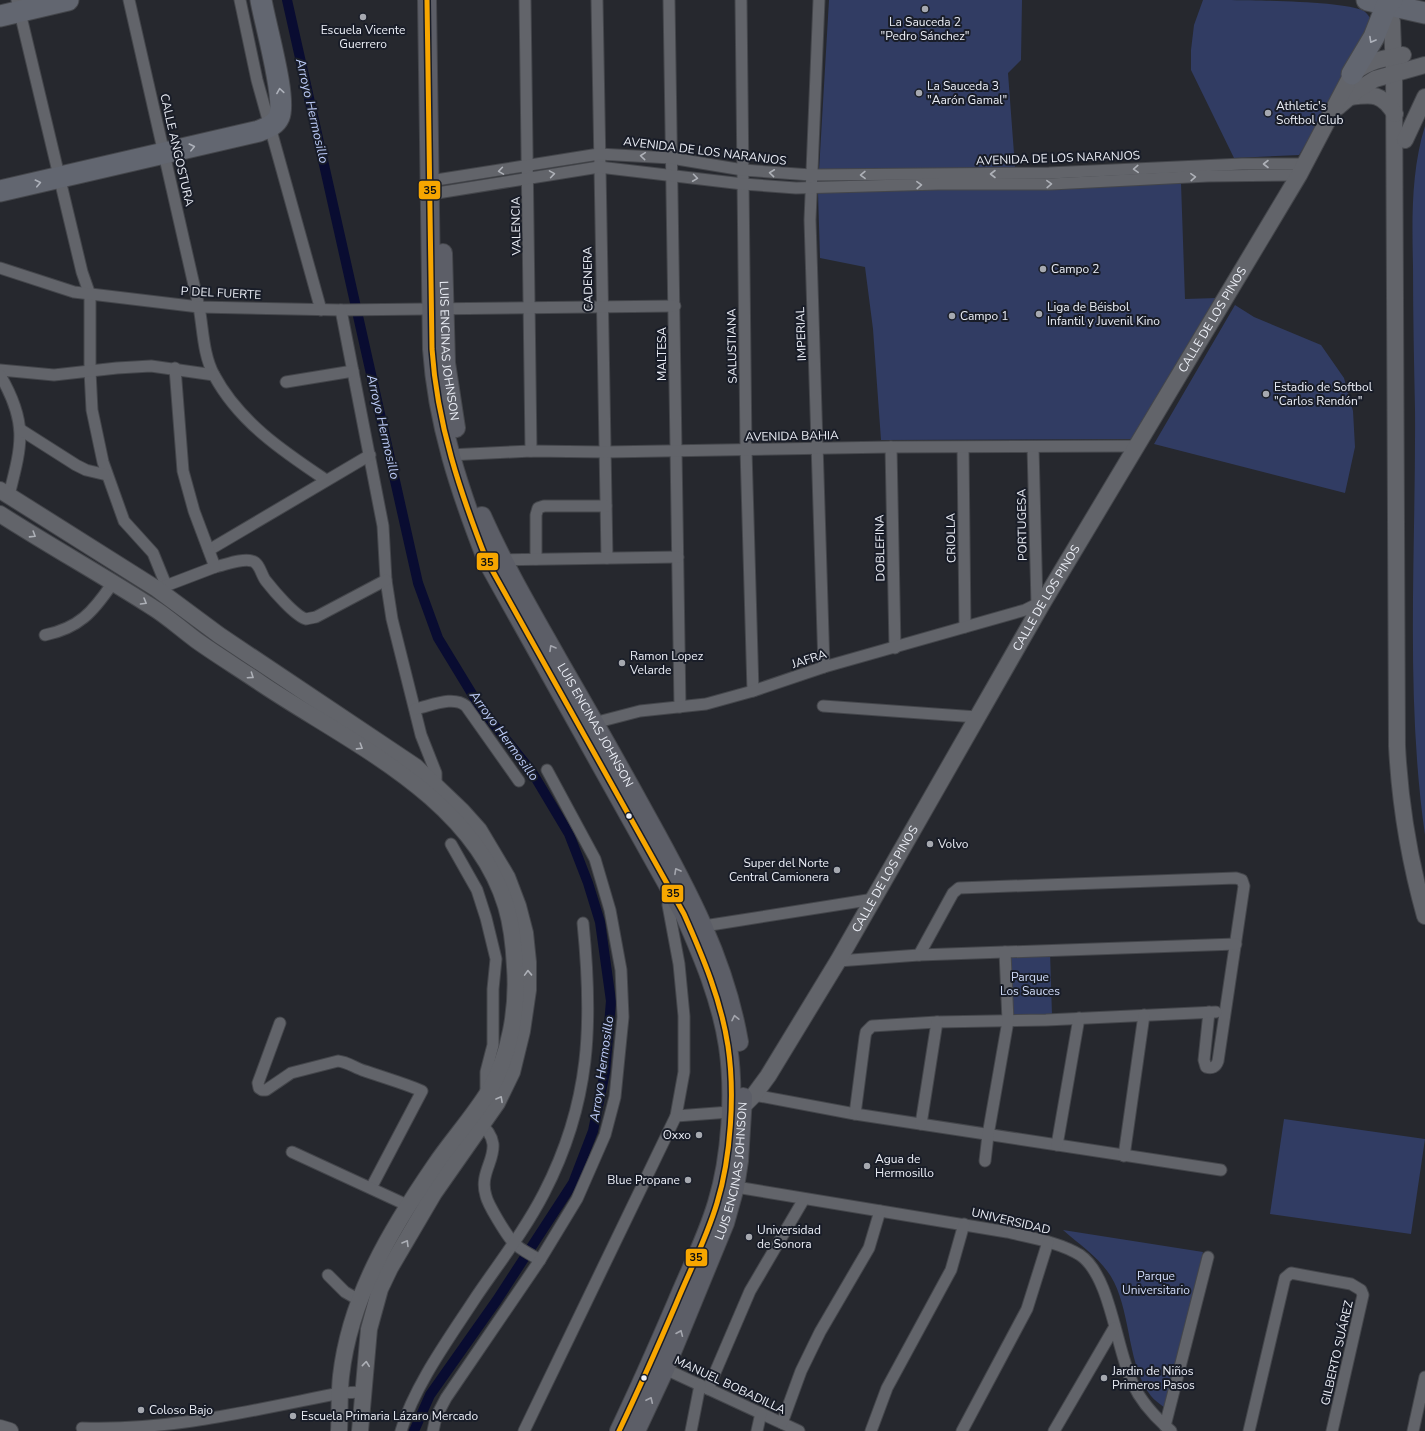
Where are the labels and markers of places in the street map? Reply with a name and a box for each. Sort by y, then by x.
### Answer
marker: La Sauceda 2 "Pedro Sánchez" [920,4,930,14]
marker: Escuela Vicente Guerrero [358,12,368,22]
place label: La Sauceda 2 "Pedro Sánchez" [881,14,969,44]
place label: Escuela Vicente Guerrero [321,22,405,52]
place label: La Sauceda 3 "Aarón Gamal" [927,78,1007,108]
marker: La Sauceda 3 "Aarón Gamal" [914,88,924,98]
place label: Athletic's Softbol Club [1276,98,1344,128]
marker: Athletic's Softbol Club [1263,108,1273,118]
place label: Campo 2 [1051,261,1099,277]
marker: Campo 2 [1038,264,1048,274]
place label: Liga de Béisbol Infantil y Juvenil Kino [1047,299,1160,329]
place label: Campo 1 [960,308,1008,324]
marker: Liga de Béisbol Infantil y Juvenil Kino [1034,309,1044,319]
marker: Campo 1 [947,311,957,321]
place label: Estadio de Softbol "Carlos Rendón" [1274,379,1373,409]
marker: Estadio de Softbol "Carlos Rendón" [1261,389,1271,399]
place label: Ramon Lopez Velarde [629,648,704,678]
marker: Ramon Lopez Velarde [617,658,627,668]
unlabelled marker [624,811,634,821]
place label: Volvo [937,836,969,852]
marker: Volvo [925,839,935,849]
place label: Super del Norte Central Camionera [729,855,829,885]
marker: Super del Norte Central Camionera [832,865,842,875]
place label: Oxxo [663,1127,691,1143]
marker: Oxxo [694,1130,704,1140]
place label: Agua de Hermosillo [875,1151,934,1181]
marker: Agua de Hermosillo [862,1161,872,1171]
place label: Blue Propane [607,1172,680,1188]
marker: Blue Propane [683,1175,693,1185]
place label: Universidad de Sonora [757,1222,821,1252]
marker: Universidad de Sonora [744,1232,754,1242]
place label: Jardin de Niños Primeros Pasos [1111,1363,1195,1393]
unlabelled marker [639,1373,649,1383]
marker: Jardin de Niños Primeros Pasos [1099,1373,1109,1383]
place label: Coloso Bajo [149,1402,213,1418]
marker: Coloso Bajo [136,1405,146,1415]
place label: Escuela Primaria Lázaro Mercado [301,1408,478,1424]
marker: Escuela Primaria Lázaro Mercado [288,1411,298,1421]

